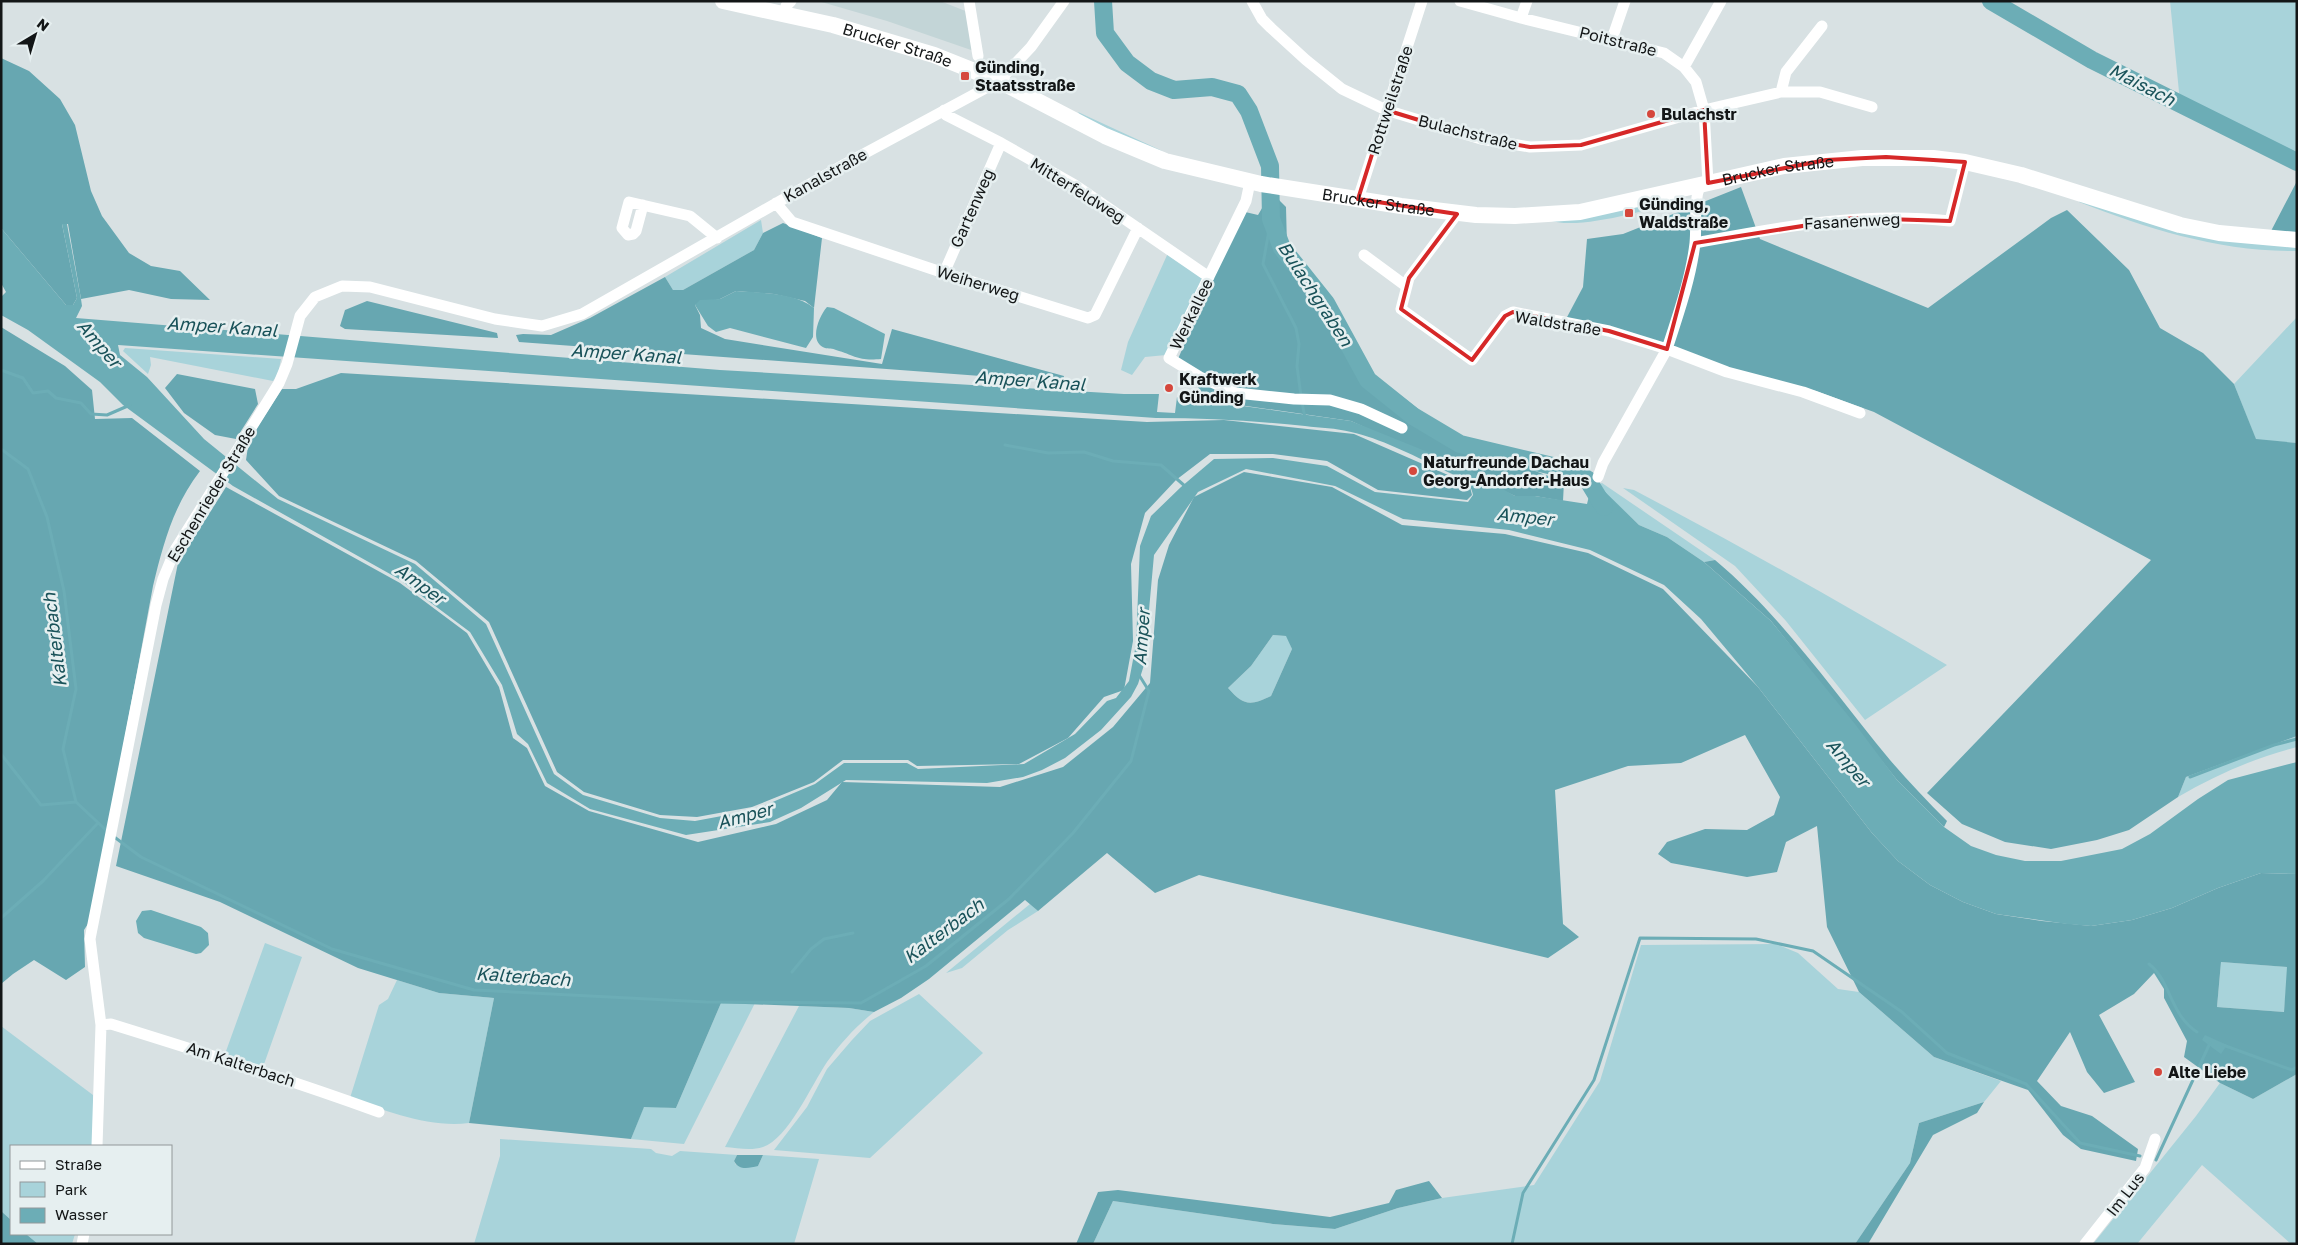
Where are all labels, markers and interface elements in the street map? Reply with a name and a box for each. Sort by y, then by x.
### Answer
north arrow [10,10,60,60]
text: N [34,14,53,34]
street label: Brucker Straße [840,18,955,71]
street label: Poitstraße [1577,22,1659,60]
street label: Rottweilstraße [1363,43,1417,157]
place label: Günding, Staatsstraße [975,57,1075,95]
water label: Maisach [2106,58,2180,110]
marker: Günding, Staatsstraße [959,70,971,82]
place label: Bulachstr [1661,104,1737,124]
marker: Bulachstr [1645,108,1657,120]
street label: Bulachstraße [1416,110,1520,154]
street label: Kanalstraße [780,144,870,206]
street label: Brucker Straße [1720,151,1835,190]
street label: Mitterfeldweg [1027,153,1129,227]
street label: Gartenweg [946,165,998,251]
street label: Brucker Straße [1321,184,1436,220]
place label: Günding, Waldstraße [1639,194,1728,232]
marker: Günding, Waldstraße [1623,207,1635,219]
street label: Fasanenweg [1803,208,1901,234]
water label: Bulachgraben [1274,237,1358,351]
street label: Weiherweg [934,261,1022,305]
street label: Werkallee [1165,275,1217,353]
street label: Waldstraße [1513,306,1603,340]
water label: Amper Kanal [166,311,279,341]
water label: Amper [73,315,129,374]
water label: Amper Kanal [570,338,683,368]
water label: Amper Kanal [974,365,1087,395]
place label: Kraftwerk Günding [1179,369,1257,407]
marker: Kraftwerk Günding [1163,382,1175,394]
street label: Eschenrieder Straße [162,422,260,566]
place label: Naturfreunde Dachau Georg-Andorfer-Haus [1423,452,1589,490]
marker: Naturfreunde Dachau Georg-Andorfer-Haus [1407,465,1419,477]
water label: Amper [1496,502,1557,530]
water label: Amper [391,558,452,610]
water label: Kalterbach [37,591,71,688]
water label: Amper [1128,605,1154,666]
water label: Amper [1822,734,1877,793]
water label: Amper [715,796,778,833]
water label: Kalterbach [899,892,989,967]
water label: Kalterbach [475,962,572,990]
street label: Am Kalterbach [184,1037,298,1091]
place label: Alte Liebe [2168,1062,2246,1082]
marker: Alte Liebe [2152,1066,2164,1078]
legend [10,1145,172,1235]
text: Straße [55,1155,102,1173]
street label: Im Lus [2102,1168,2148,1220]
text: Park [55,1180,88,1198]
text: Wasser [55,1205,108,1223]

